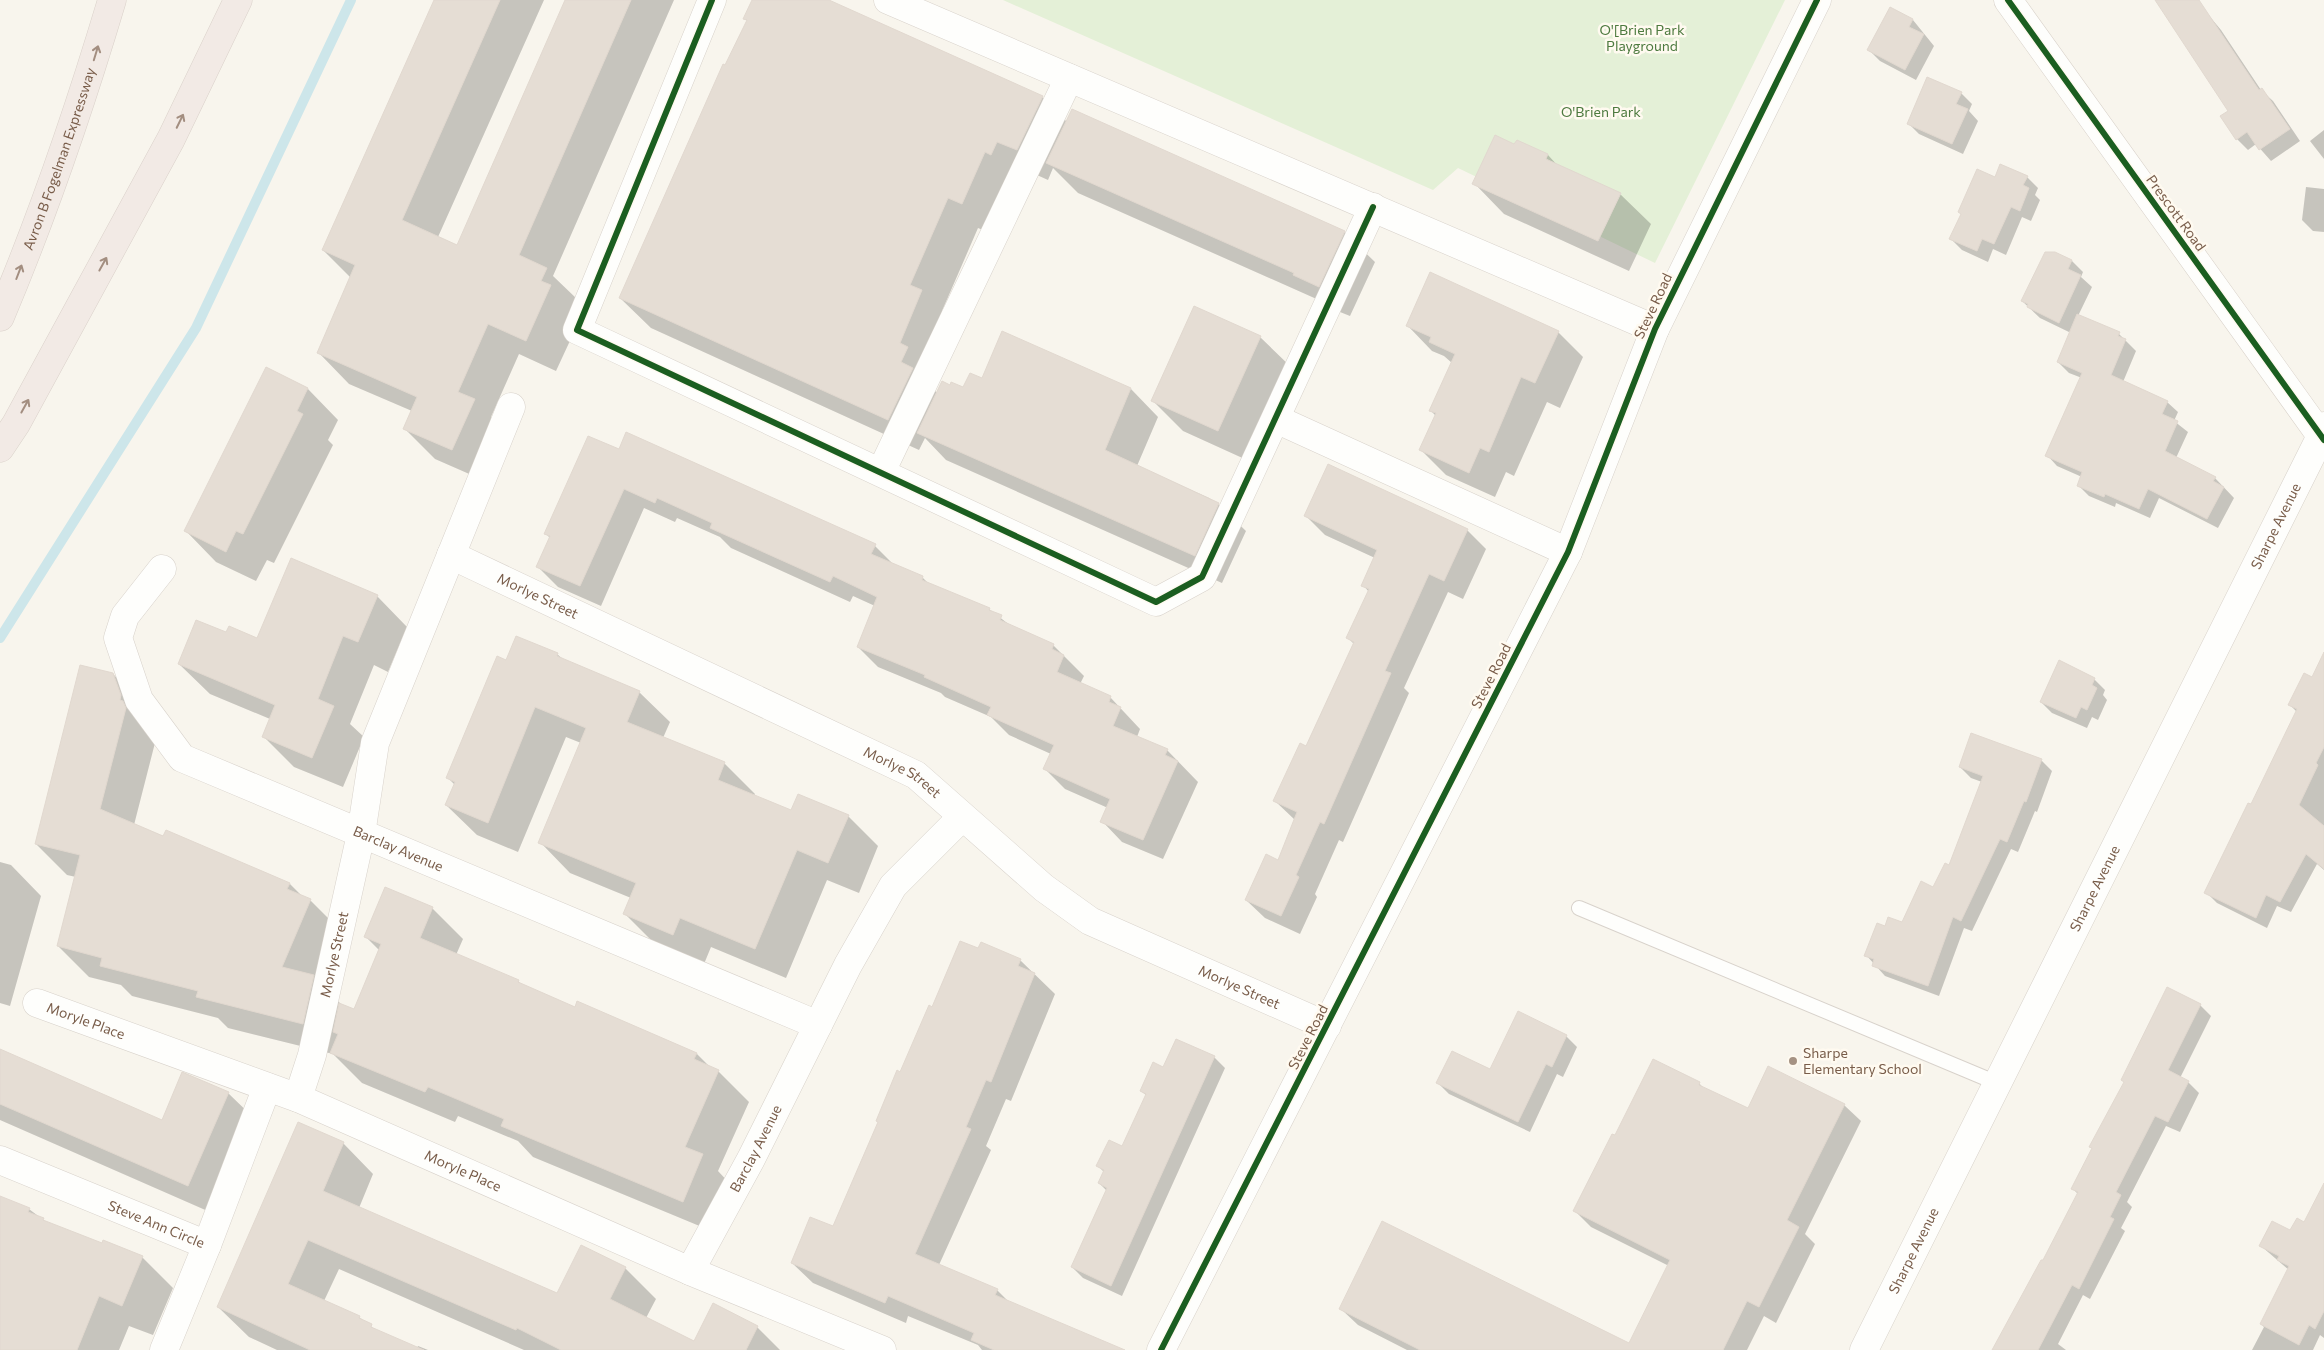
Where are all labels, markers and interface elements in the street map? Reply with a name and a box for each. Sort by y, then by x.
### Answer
park label: O'[Brien Park Playground [1599,21,1685,54]
one-way arrow [92,45,102,61]
street label: Avron B Fogelman Expressway [19,65,99,252]
park label: O'Brien Park [1561,103,1641,120]
one-way arrow [175,113,185,128]
street label: Prescott Road [2143,171,2210,254]
one-way arrow [98,256,108,271]
one-way arrow [15,265,24,280]
street label: Steve Road [1630,270,1675,341]
one-way arrow [20,399,30,414]
street label: Sharpe Avenue [2247,480,2304,572]
street label: Morlye Street [495,569,581,622]
street label: Steve Road [1467,640,1514,711]
street label: Morlye Street [861,742,945,801]
street label: Barclay Avenue [351,822,446,875]
street label: Sharpe Avenue [2066,842,2123,934]
street label: Morlye Street [316,910,352,999]
street label: Morlye Street [1196,961,1283,1012]
street label: Moryle Place [44,998,128,1042]
street label: Steve Road [1284,1001,1331,1072]
place label: Sharpe Elementary School [1803,1044,1922,1077]
marker: Sharpe Elementary School [1787,1055,1799,1067]
street label: Barclay Avenue [726,1102,785,1195]
street label: Moryle Place [422,1146,504,1195]
street label: Steve Ann Circle [106,1196,207,1251]
street label: Sharpe Avenue [1885,1205,1942,1296]

